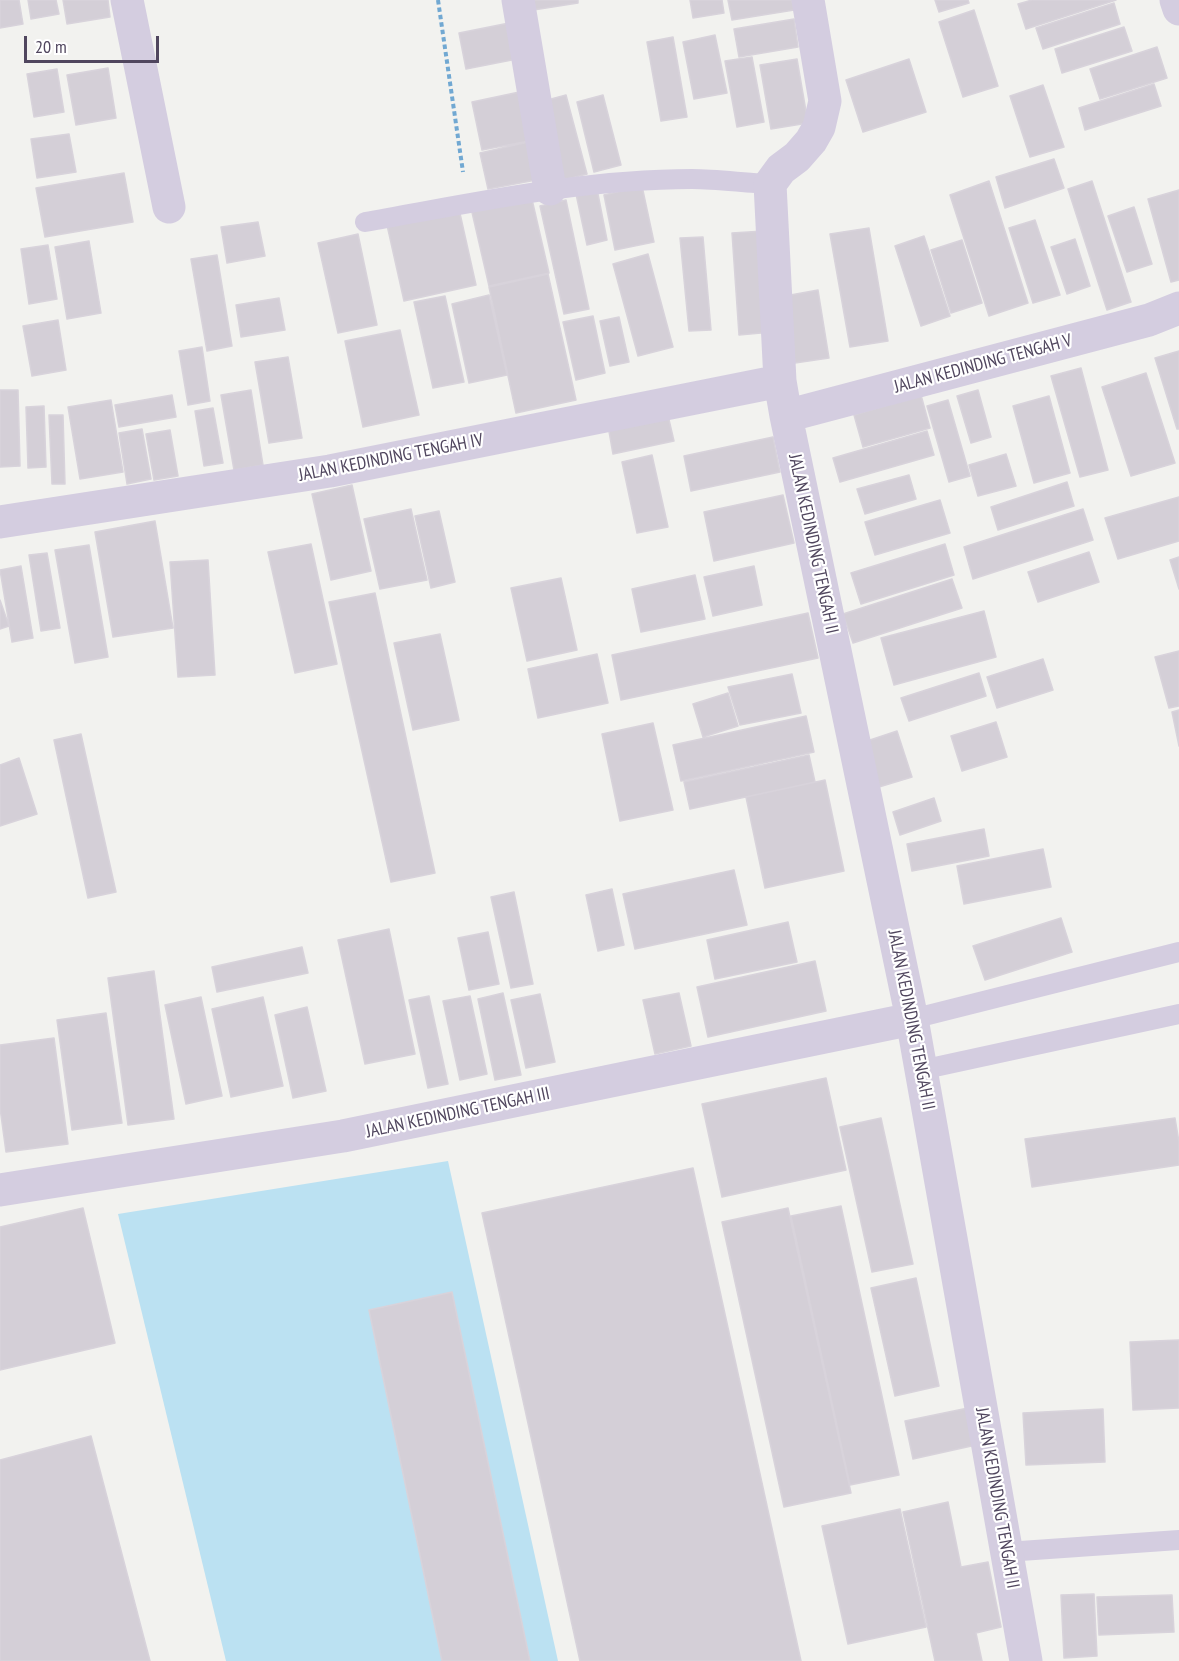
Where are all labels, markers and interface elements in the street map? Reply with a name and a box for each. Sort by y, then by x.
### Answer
scale bar [27,24,162,62]
text: 20 m [35,35,67,58]
street label: JALAN KEDINDING TENGAH V [892,330,1074,398]
street label: JALAN KEDINDING TENGAH IV [297,430,485,486]
street label: JALAN KEDINDING TENGAH II [783,452,843,636]
street label: JALAN KEDINDING TENGAH II [883,928,939,1112]
street label: JALAN KEDINDING TENGAH III [364,1083,552,1143]
street label: JALAN KEDINDING TENGAH II [970,1406,1024,1590]

